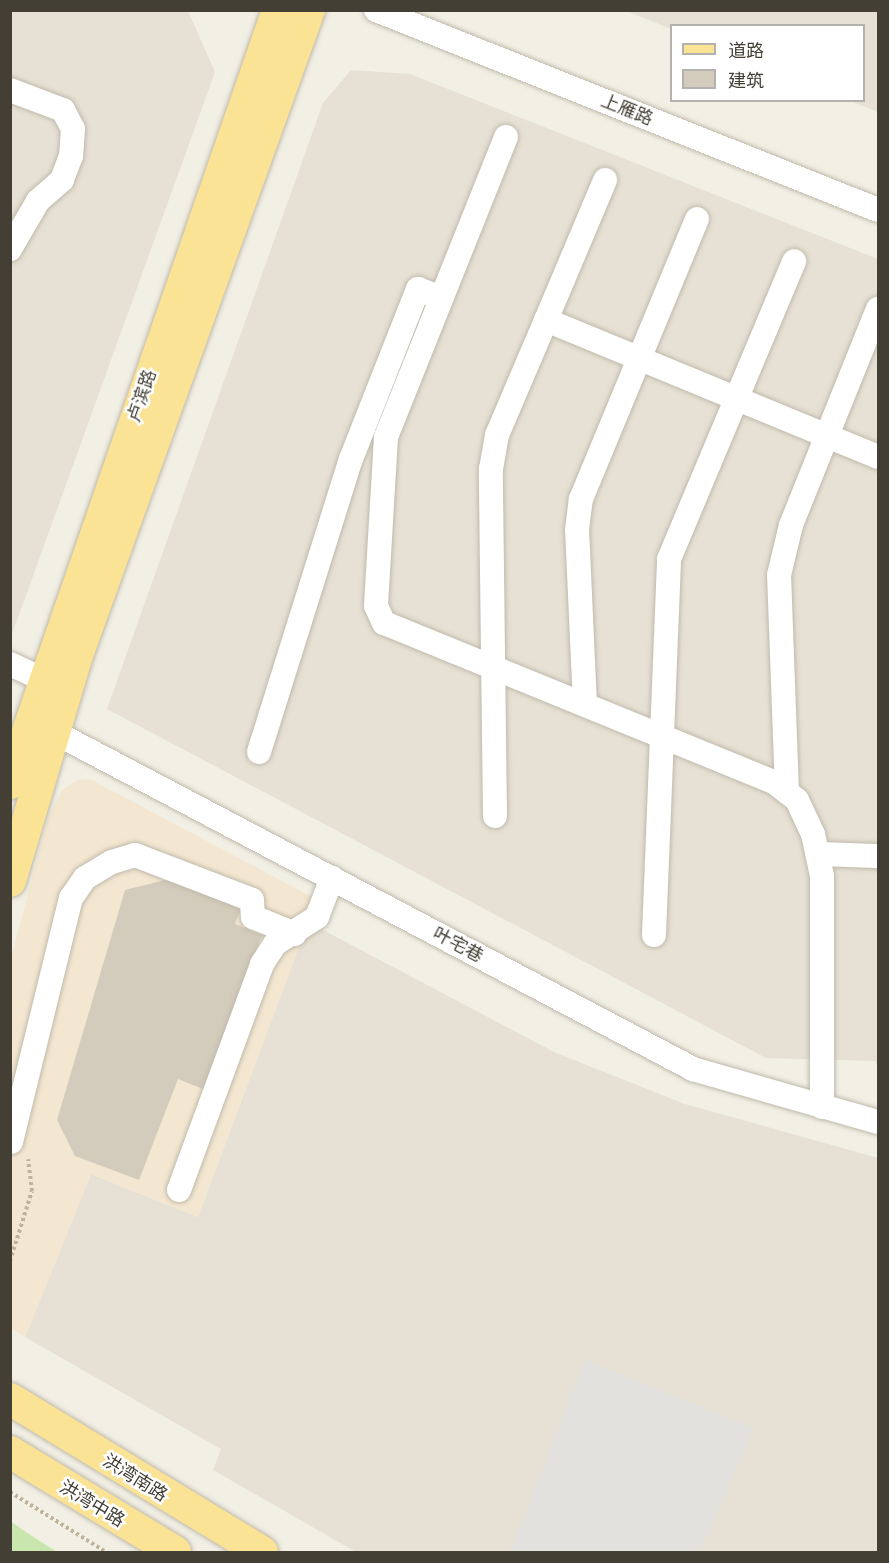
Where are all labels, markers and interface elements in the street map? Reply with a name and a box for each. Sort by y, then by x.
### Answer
legend [670,24,865,102]
text: 道路 [728,39,764,62]
text: 建筑 [728,69,764,92]
street label: 上雁路 [598,90,656,130]
street label: 卢滨路 [123,367,161,425]
street label: 叶宅巷 [429,923,487,967]
street label: 洪湾南路 [99,1450,171,1506]
street label: 洪湾中路 [56,1476,128,1532]

